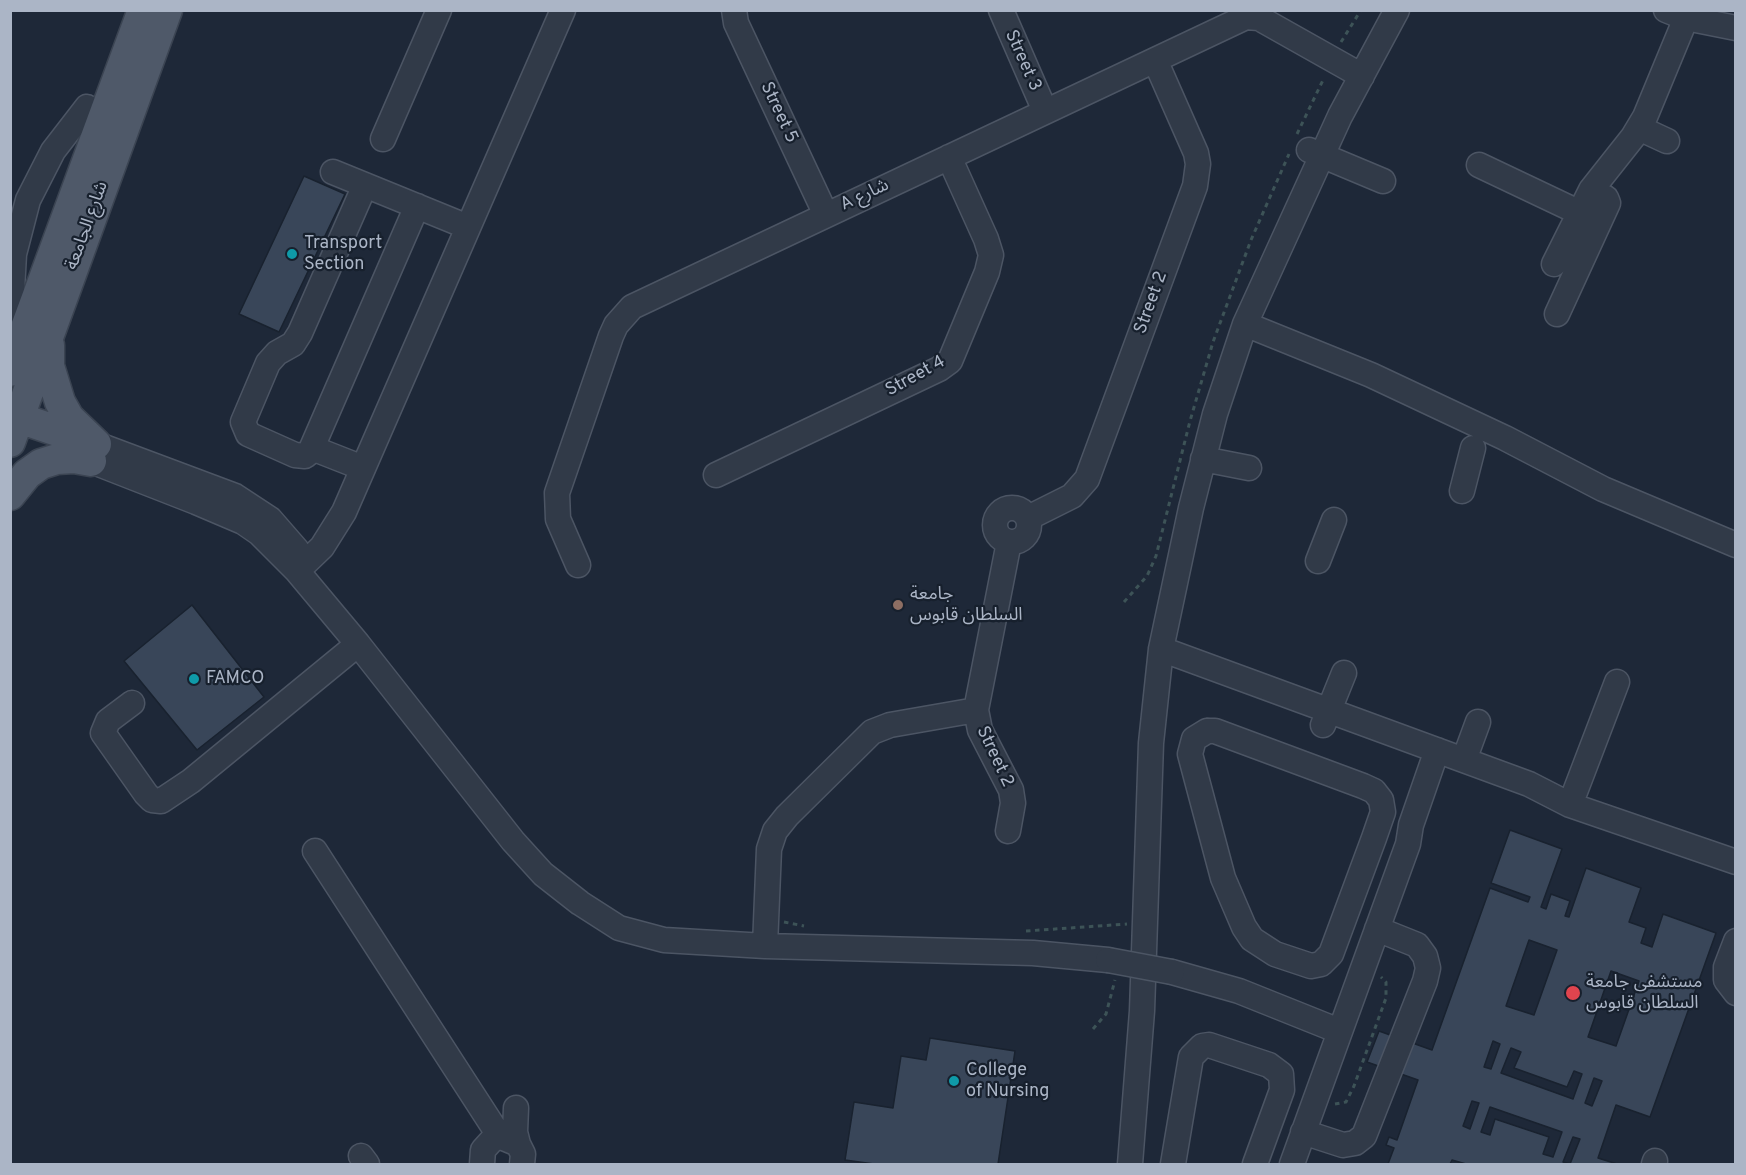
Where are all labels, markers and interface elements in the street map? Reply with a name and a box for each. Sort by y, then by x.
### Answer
street label: Street 3 [999,27,1045,95]
street label: Street 5 [754,79,802,147]
street label: A شارع [837,175,893,217]
street label: شارع الجامعة [62,179,114,273]
place label: Transport Section [304,233,382,276]
marker: Transport Section [285,247,299,261]
street label: Street 2 [1131,269,1173,337]
street label: Street 4 [882,352,950,402]
place label: جامعة السلطان قابوس [910,584,1023,626]
marker: جامعة السلطان قابوس [891,598,905,612]
place label: FAMCO [206,668,264,690]
marker: FAMCO [187,672,201,686]
street label: Street 2 [971,723,1017,791]
place label: مستشفى جامعة السلطان قابوس [1586,972,1703,1014]
marker: مستشفى جامعة السلطان قابوس [1564,984,1582,1002]
place label: College of Nursing [966,1060,1049,1102]
marker: College of Nursing [947,1074,961,1088]

